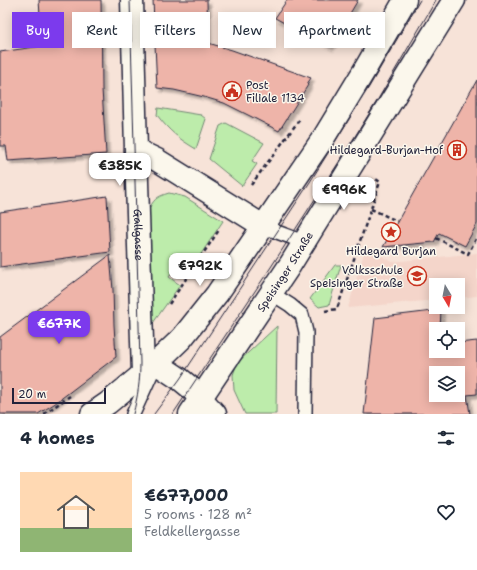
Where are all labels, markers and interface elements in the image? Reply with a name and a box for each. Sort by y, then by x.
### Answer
chip: Buy [12,12,64,48]
chip: Rent [72,12,132,48]
chip: Filters [140,12,210,48]
chip: New [218,12,276,48]
chip: Apartment [284,12,385,48]
place label: Post Filiale 1134 [246,78,305,106]
public building icon: Post Filiale 1134 [221,80,243,102]
building icon: Hildegard-Burjan-Hof [446,139,468,161]
place label: Hildegard-Burjan-Hof [330,143,444,158]
pin: €385K [92,153,148,187]
text: €385K [98,157,142,174]
pin: €996K [316,177,372,211]
text: €996K [321,181,367,198]
street label: Gallgasse [130,209,147,261]
place icon: Hildegard Burjan [380,221,402,243]
street label: Speisinger Straße [253,229,316,315]
place label: Hildegard Burjan [346,244,436,259]
pin: €792K [172,253,228,287]
text: €792K [178,257,222,274]
place label: Volksschule Speisinger Straße [310,263,403,291]
school or university icon: Volksschule Speisinger Straße [406,265,428,287]
north arrow [429,278,465,314]
map controls [429,278,465,402]
pin: €677K [31,311,87,345]
text: €677K [37,315,81,332]
button: locate [429,322,465,358]
button: layers [429,366,465,402]
scale bar [12,386,106,405]
text: 20 m [18,387,46,402]
text: 4 homes [20,427,95,449]
icon: filters [435,427,457,449]
text: €677,000 [144,484,229,506]
icon: home [52,488,100,536]
icon: heart [435,501,457,523]
text: 5 rooms · 128 m² [144,506,252,523]
text: Feldkellergasse [144,523,240,540]

